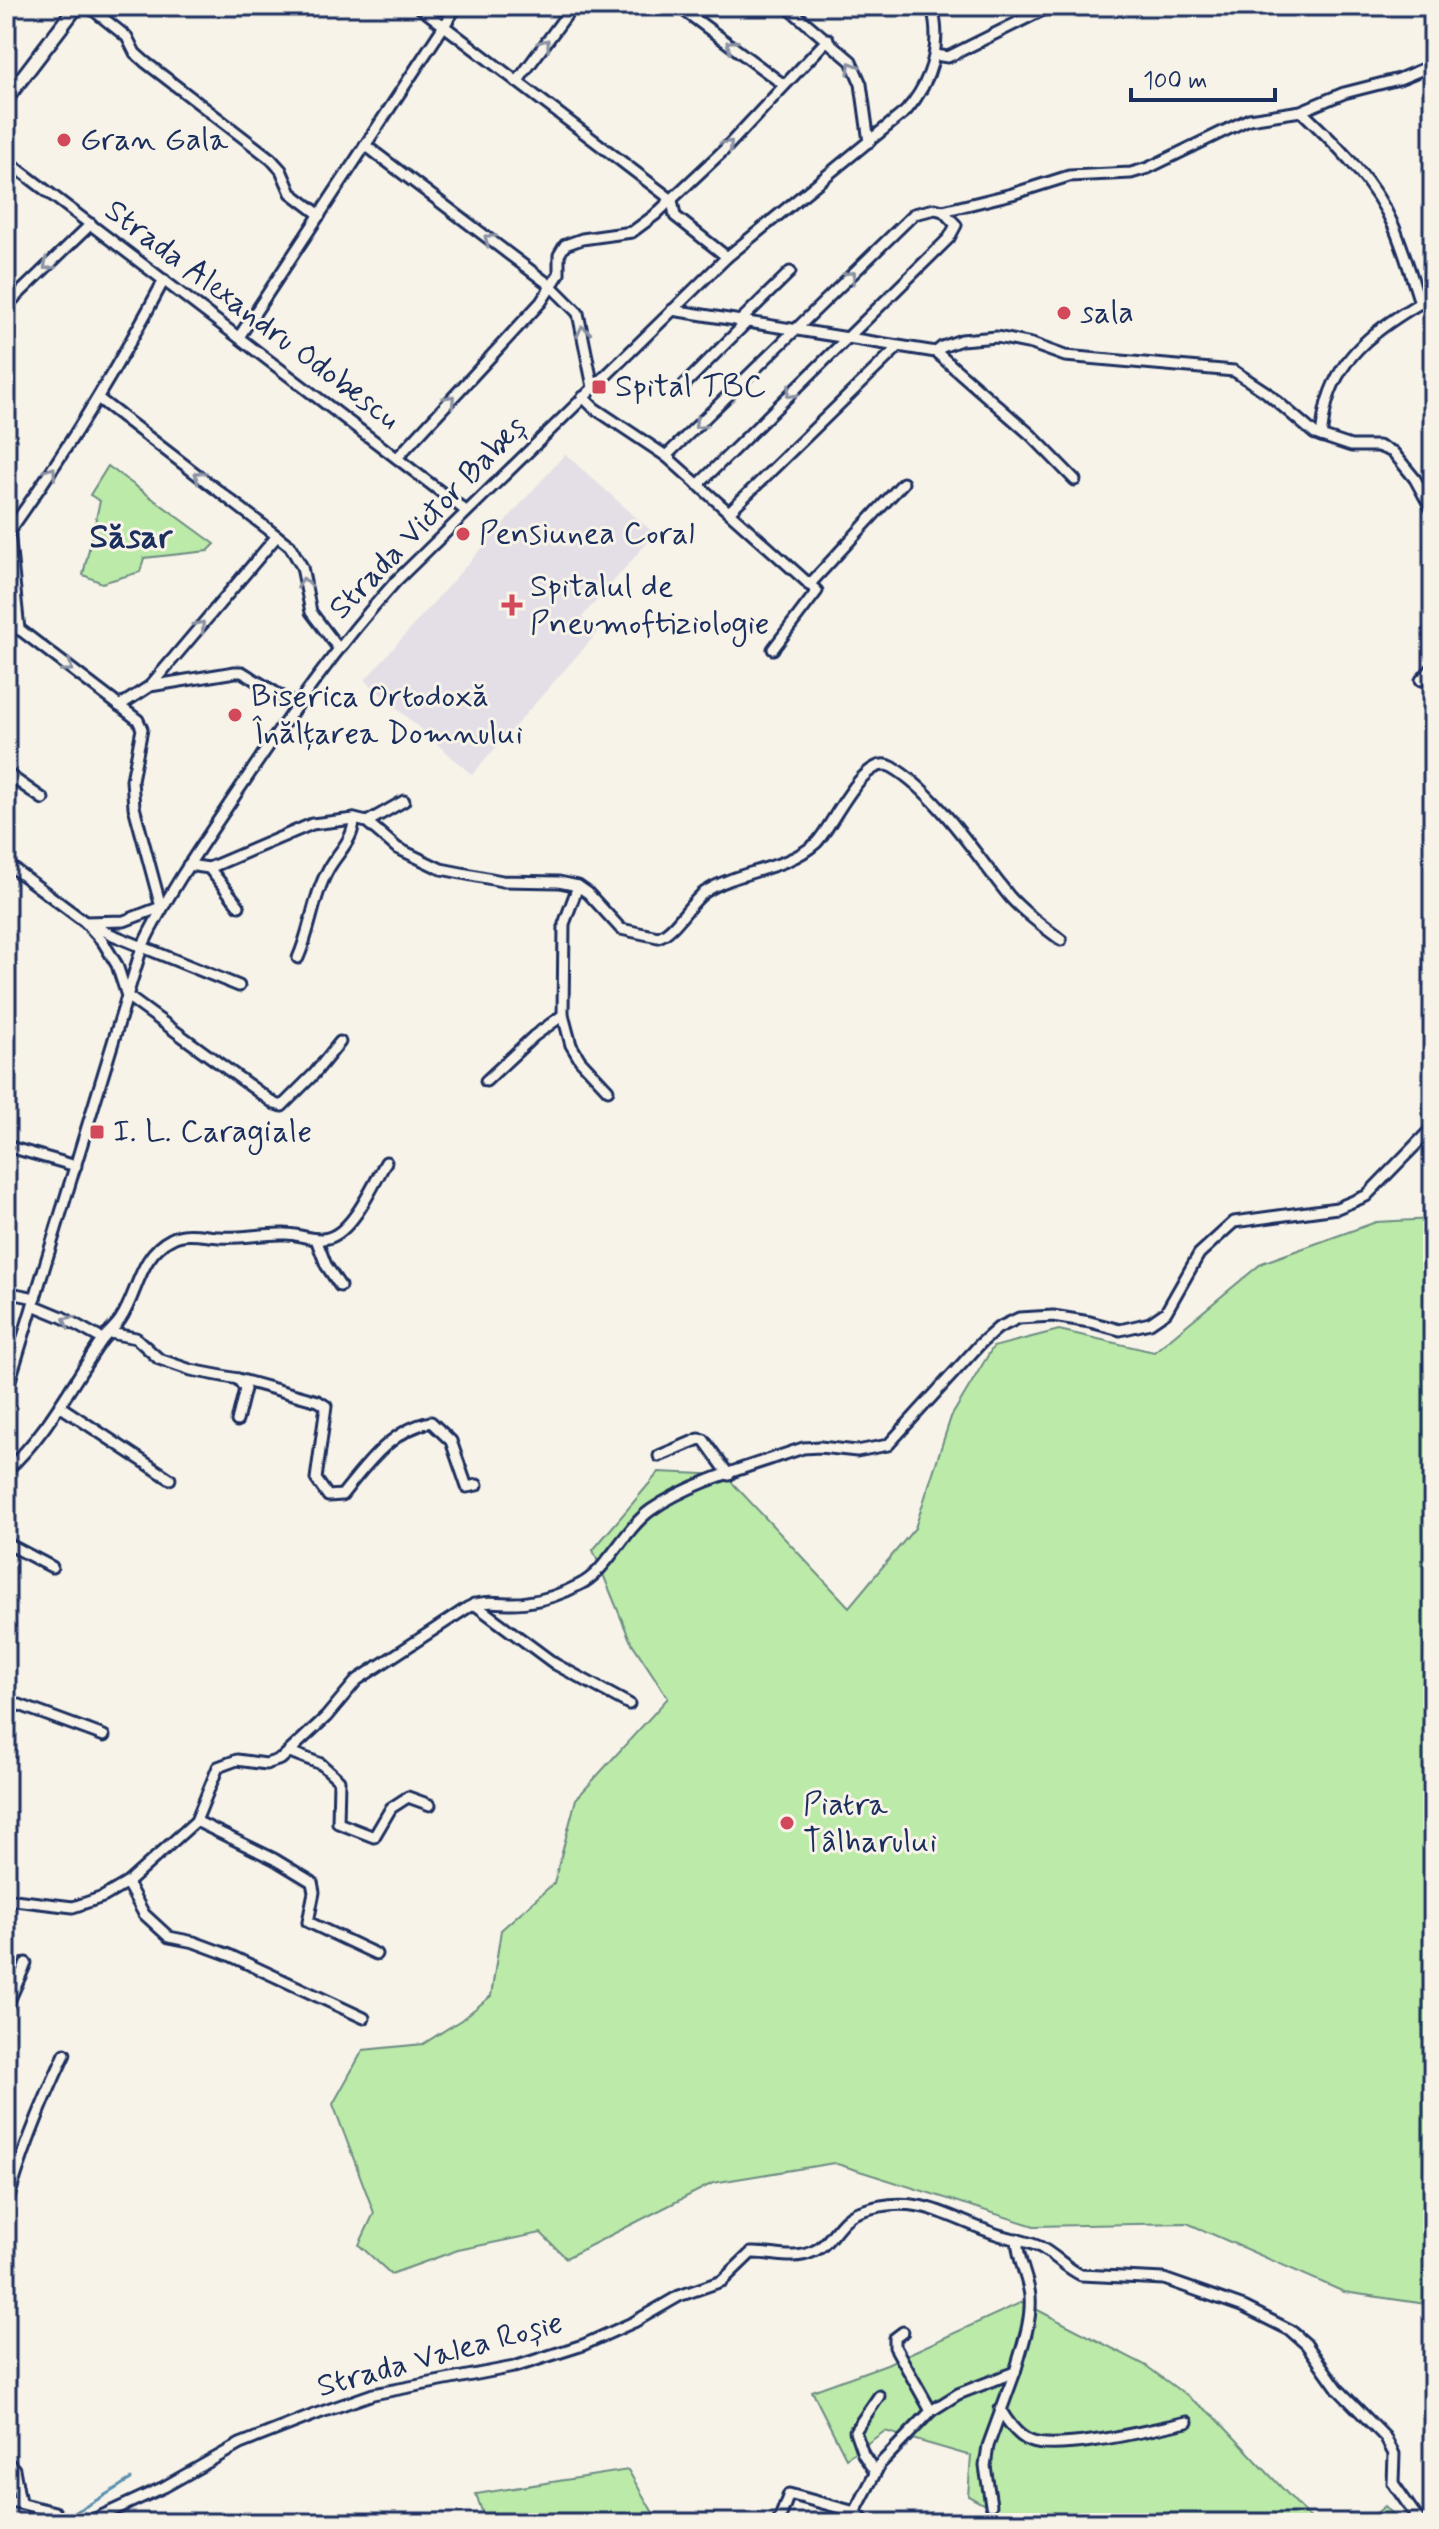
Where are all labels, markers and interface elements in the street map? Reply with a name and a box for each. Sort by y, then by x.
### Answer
one-way arrow [536,38,550,53]
one-way arrow [725,41,740,55]
scale bar [1131,52,1275,102]
one-way arrow [847,62,862,76]
text: 100 m [1143,66,1207,97]
place label: Gran Gala [80,119,229,161]
marker: Gran Gala [55,131,73,149]
one-way arrow [718,140,733,154]
street label: Strada Alexandru Odobescu [96,190,408,440]
one-way arrow [483,235,498,249]
one-way arrow [43,256,57,271]
one-way arrow [842,271,856,285]
place label: sala [1080,292,1134,334]
marker: sala [1055,304,1073,322]
one-way arrow [575,324,592,338]
place label: Spital TBC [615,366,766,408]
marker: Spital TBC [590,378,608,396]
one-way arrow [786,384,800,399]
one-way arrow [440,395,454,410]
street label: Strada Victor Babeș [320,407,536,629]
one-way arrow [694,414,708,429]
one-way arrow [42,467,57,481]
one-way arrow [193,471,208,485]
place label: Pensiunea Coral [479,513,695,555]
district label: Săsar [90,515,173,560]
marker: Pensiunea Coral [454,525,472,543]
place label: Spitalul de Pneumoftiziologie [530,566,769,647]
one-way arrow [296,576,313,589]
marker: Spitalul de Pneumoftiziologie [501,594,523,616]
one-way arrow [191,621,205,636]
one-way arrow [59,657,73,671]
place label: Biserica Ortodoxă Înălțarea Domnului [251,676,523,755]
marker: Biserica Ortodoxă Înălțarea Domnului [226,706,244,724]
place label: I. L. Caragiale [113,1111,312,1155]
marker: I. L. Caragiale [88,1123,106,1141]
one-way arrow [62,1315,77,1330]
place label: Piatra Tâlharului [803,1784,937,1863]
marker: Piatra Tâlharului [778,1814,796,1832]
street label: Strada Valea Roșie [312,2302,568,2408]

